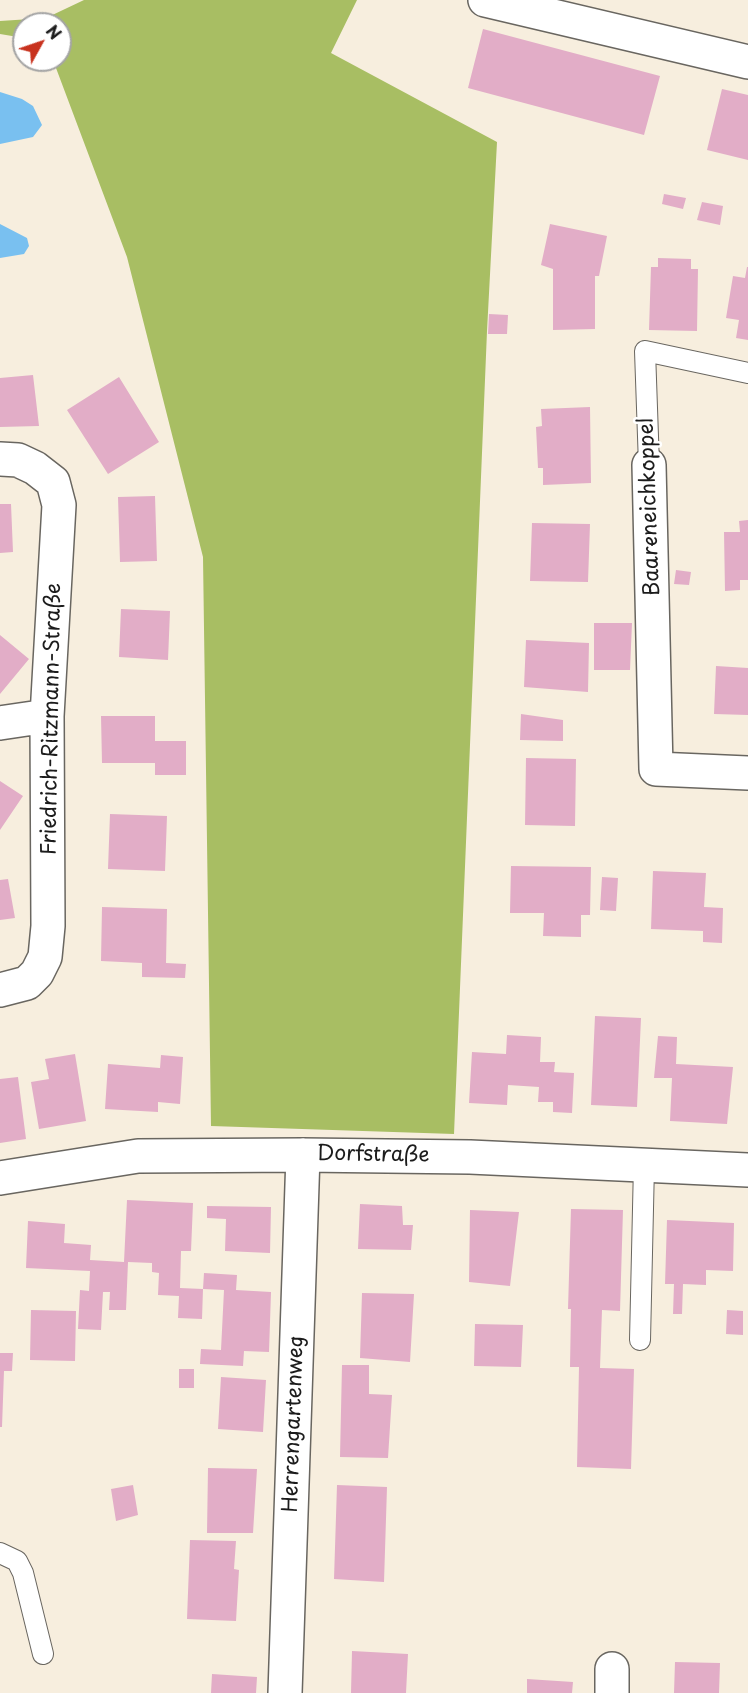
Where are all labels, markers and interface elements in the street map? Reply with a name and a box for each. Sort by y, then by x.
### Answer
north arrow [12,12,72,72]
text: N [41,19,68,44]
street label: Baareneichkoppel [634,417,666,597]
street label: Friedrich-Ritzmann-Straße [37,583,67,855]
street label: Dorfstraße [316,1141,430,1169]
street label: Herrengartenweg [278,1335,310,1513]

